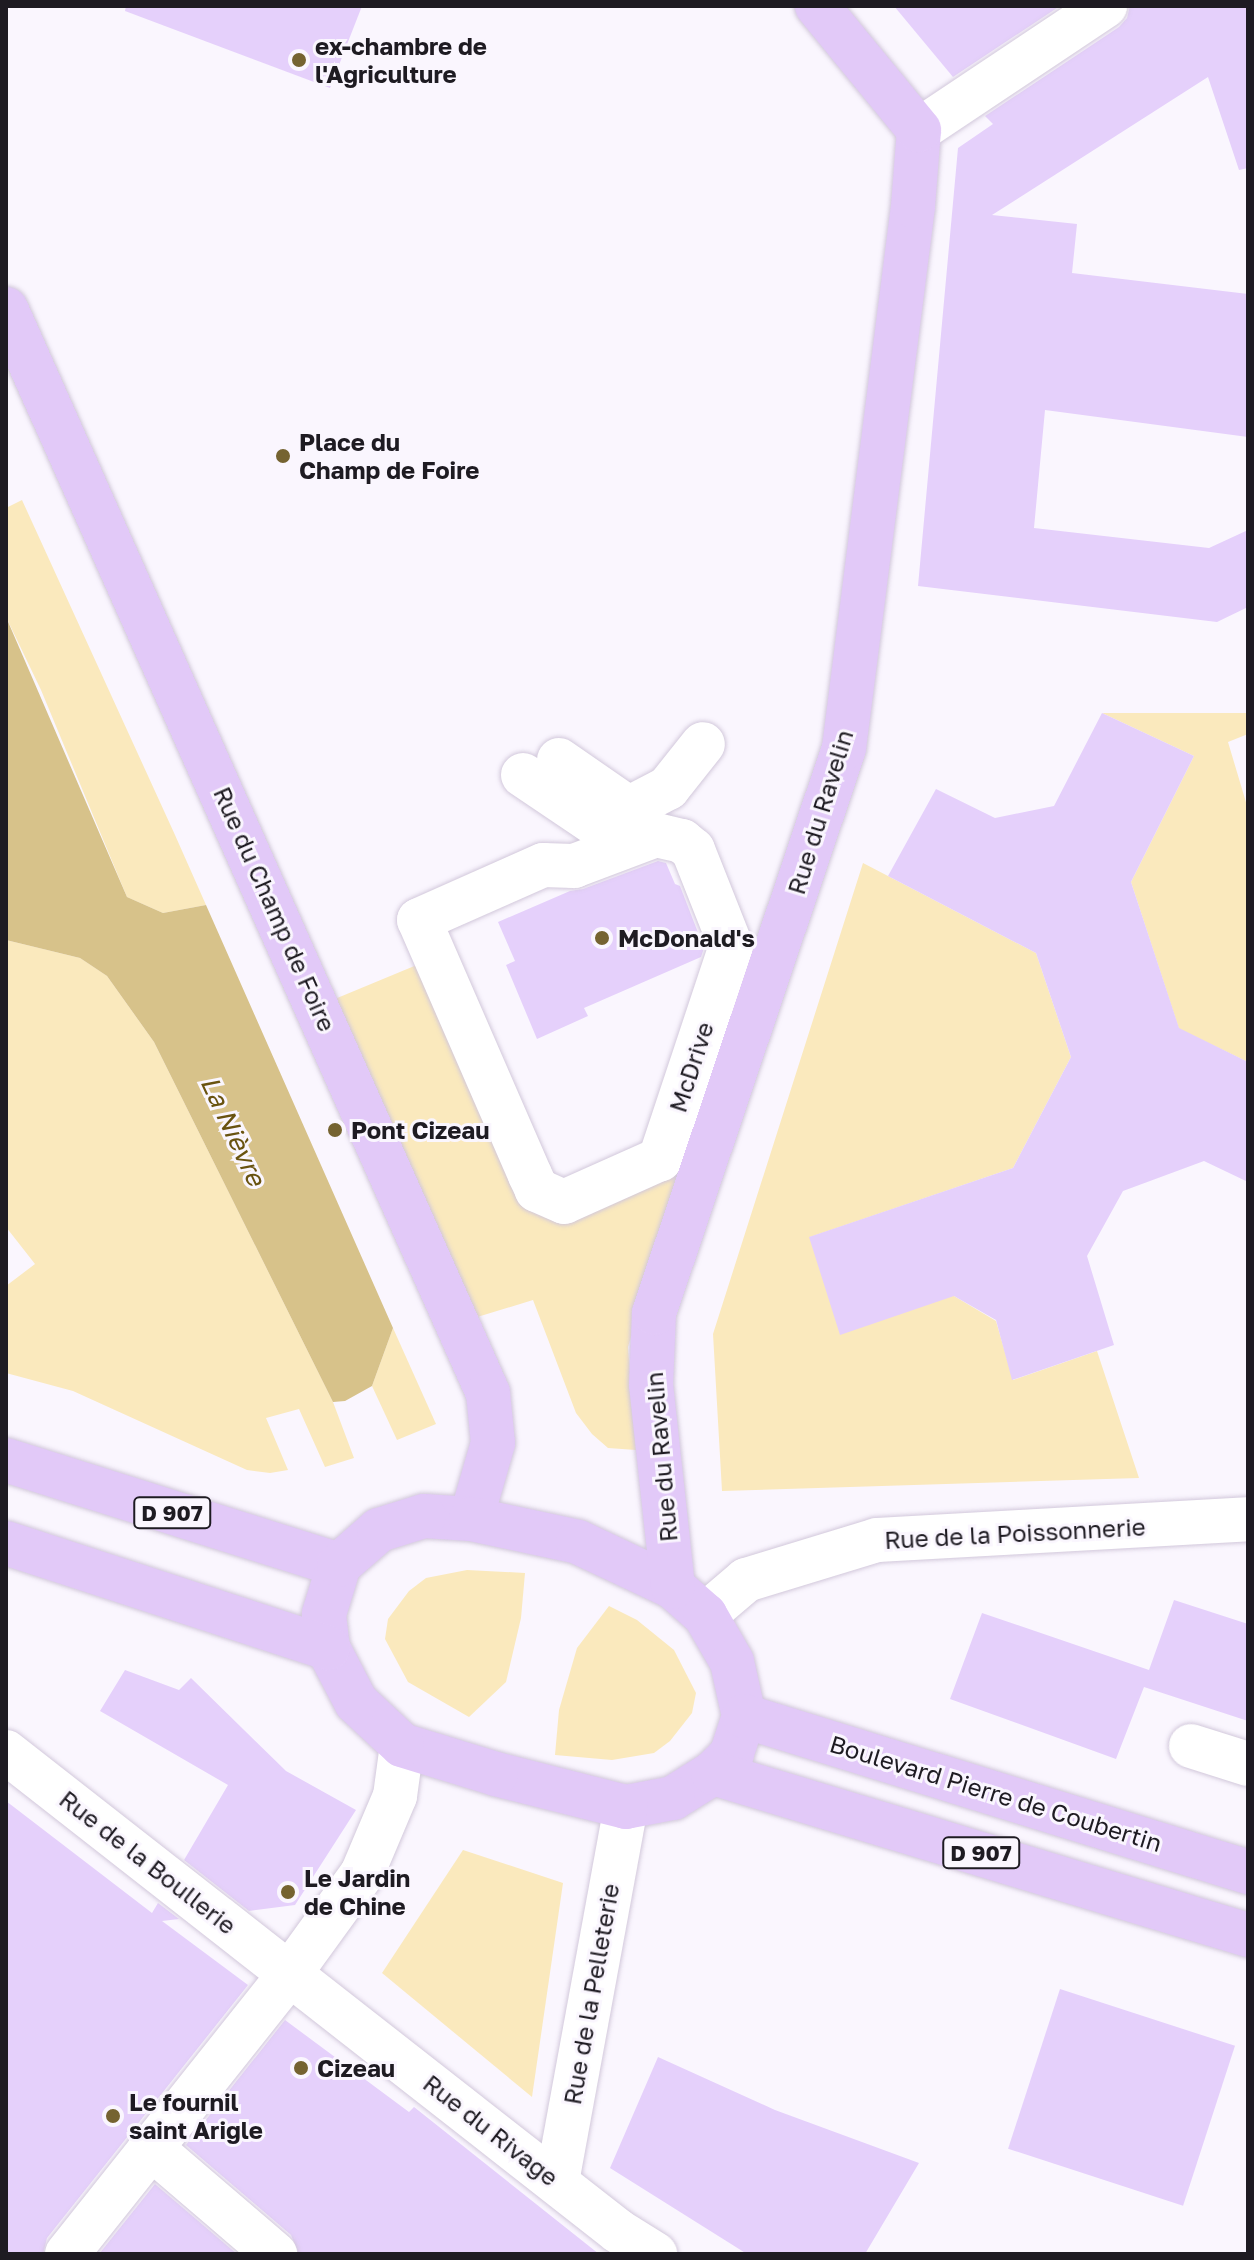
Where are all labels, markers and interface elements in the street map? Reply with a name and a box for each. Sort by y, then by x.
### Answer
place label: ex-chambre de l'Agriculture [315,32,487,88]
marker: ex-chambre de l'Agriculture [290,51,308,69]
place label: Place du Champ de Foire [299,428,479,484]
marker: Place du Champ de Foire [274,447,292,465]
street label: Rue du Ravelin [781,726,859,898]
street label: Rue du Champ de Foire [208,782,342,1036]
place label: McDonald's [618,924,755,952]
marker: McDonald's [593,929,611,947]
street label: McDrive [663,1018,719,1116]
water label: La Nièvre [194,1071,272,1191]
place label: Pont Cizeau [351,1116,489,1144]
marker: Pont Cizeau [326,1121,344,1139]
street label: Rue du Ravelin [639,1371,683,1543]
road number: D 907 [132,1495,212,1531]
street label: Rue de la Poissonnerie [884,1512,1146,1554]
street label: Boulevard Pierre de Coubertin [826,1729,1166,1857]
street label: Rue de la Boullerie [54,1784,242,1940]
road number: D 907 [941,1835,1021,1871]
place label: Le Jardin de Chine [304,1864,410,1920]
street label: Rue de la Pelleterie [557,1881,625,2107]
marker: Le Jardin de Chine [279,1883,297,1901]
place label: Cizeau [317,2054,395,2082]
marker: Cizeau [292,2059,310,2077]
street label: Rue du Rivage [418,2068,564,2192]
place label: Le fournil saint Arigle [129,2088,263,2144]
marker: Le fournil saint Arigle [104,2107,122,2125]

